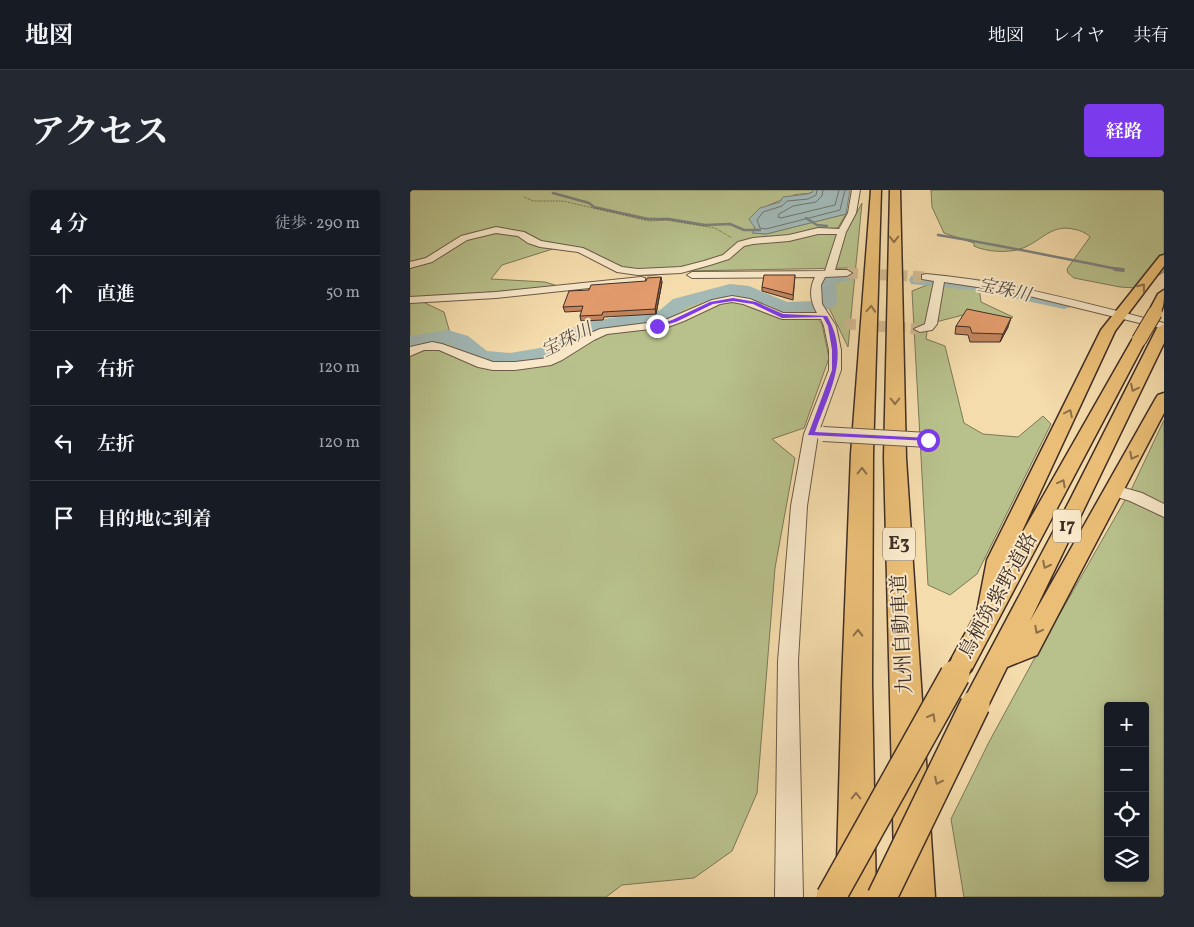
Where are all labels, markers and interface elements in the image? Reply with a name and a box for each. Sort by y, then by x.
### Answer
text: 地図 [25,20,73,54]
text: 地図 [988,24,1024,49]
text: レイヤ [1052,24,1105,49]
text: 共有 [1133,24,1169,49]
button: 経路 [1084,104,1164,157]
text: アクセス [30,110,169,158]
text: 4 分 [50,210,88,239]
text: 徒歩 · 290 m [274,213,360,235]
one-way arrow [889,235,899,243]
water label: 宝珠川 [975,273,1035,309]
icon: ahead [50,279,78,307]
text: 直進 [97,282,135,308]
text: 50 m [326,282,360,304]
one-way arrow [1136,284,1144,293]
one-way arrow [865,304,876,312]
route end [646,315,669,338]
water label: 宝珠川 [537,317,599,364]
icon: right [50,354,78,382]
text: 右折 [97,357,135,383]
text: 120 m [318,357,360,379]
one-way arrow [1130,383,1141,392]
one-way arrow [890,398,900,405]
one-way arrow [1063,409,1074,418]
icon: left [50,429,78,457]
route start [917,429,940,452]
text: 左折 [97,432,135,458]
text: 120 m [318,432,360,454]
one-way arrow [1129,451,1139,460]
one-way arrow [857,467,867,474]
one-way arrow [1056,479,1066,488]
icon: arrive [50,504,78,532]
text: 目的地に到着 [97,507,211,533]
road number: 17 [1053,510,1081,542]
road number: E3 [883,528,915,560]
street label: 鳥栖筑紫野道路 [953,528,1045,664]
one-way arrow [1042,560,1052,569]
street label: 九州自動車道 [886,573,920,695]
one-way arrow [1034,624,1044,633]
one-way arrow [853,629,863,637]
map controls [1104,702,1149,882]
button: + [1104,702,1149,747]
one-way arrow [926,713,936,722]
button: − [1104,747,1149,792]
one-way arrow [935,775,945,784]
one-way arrow [851,792,861,800]
button: locate [1104,792,1149,837]
button: layers [1104,837,1149,882]

